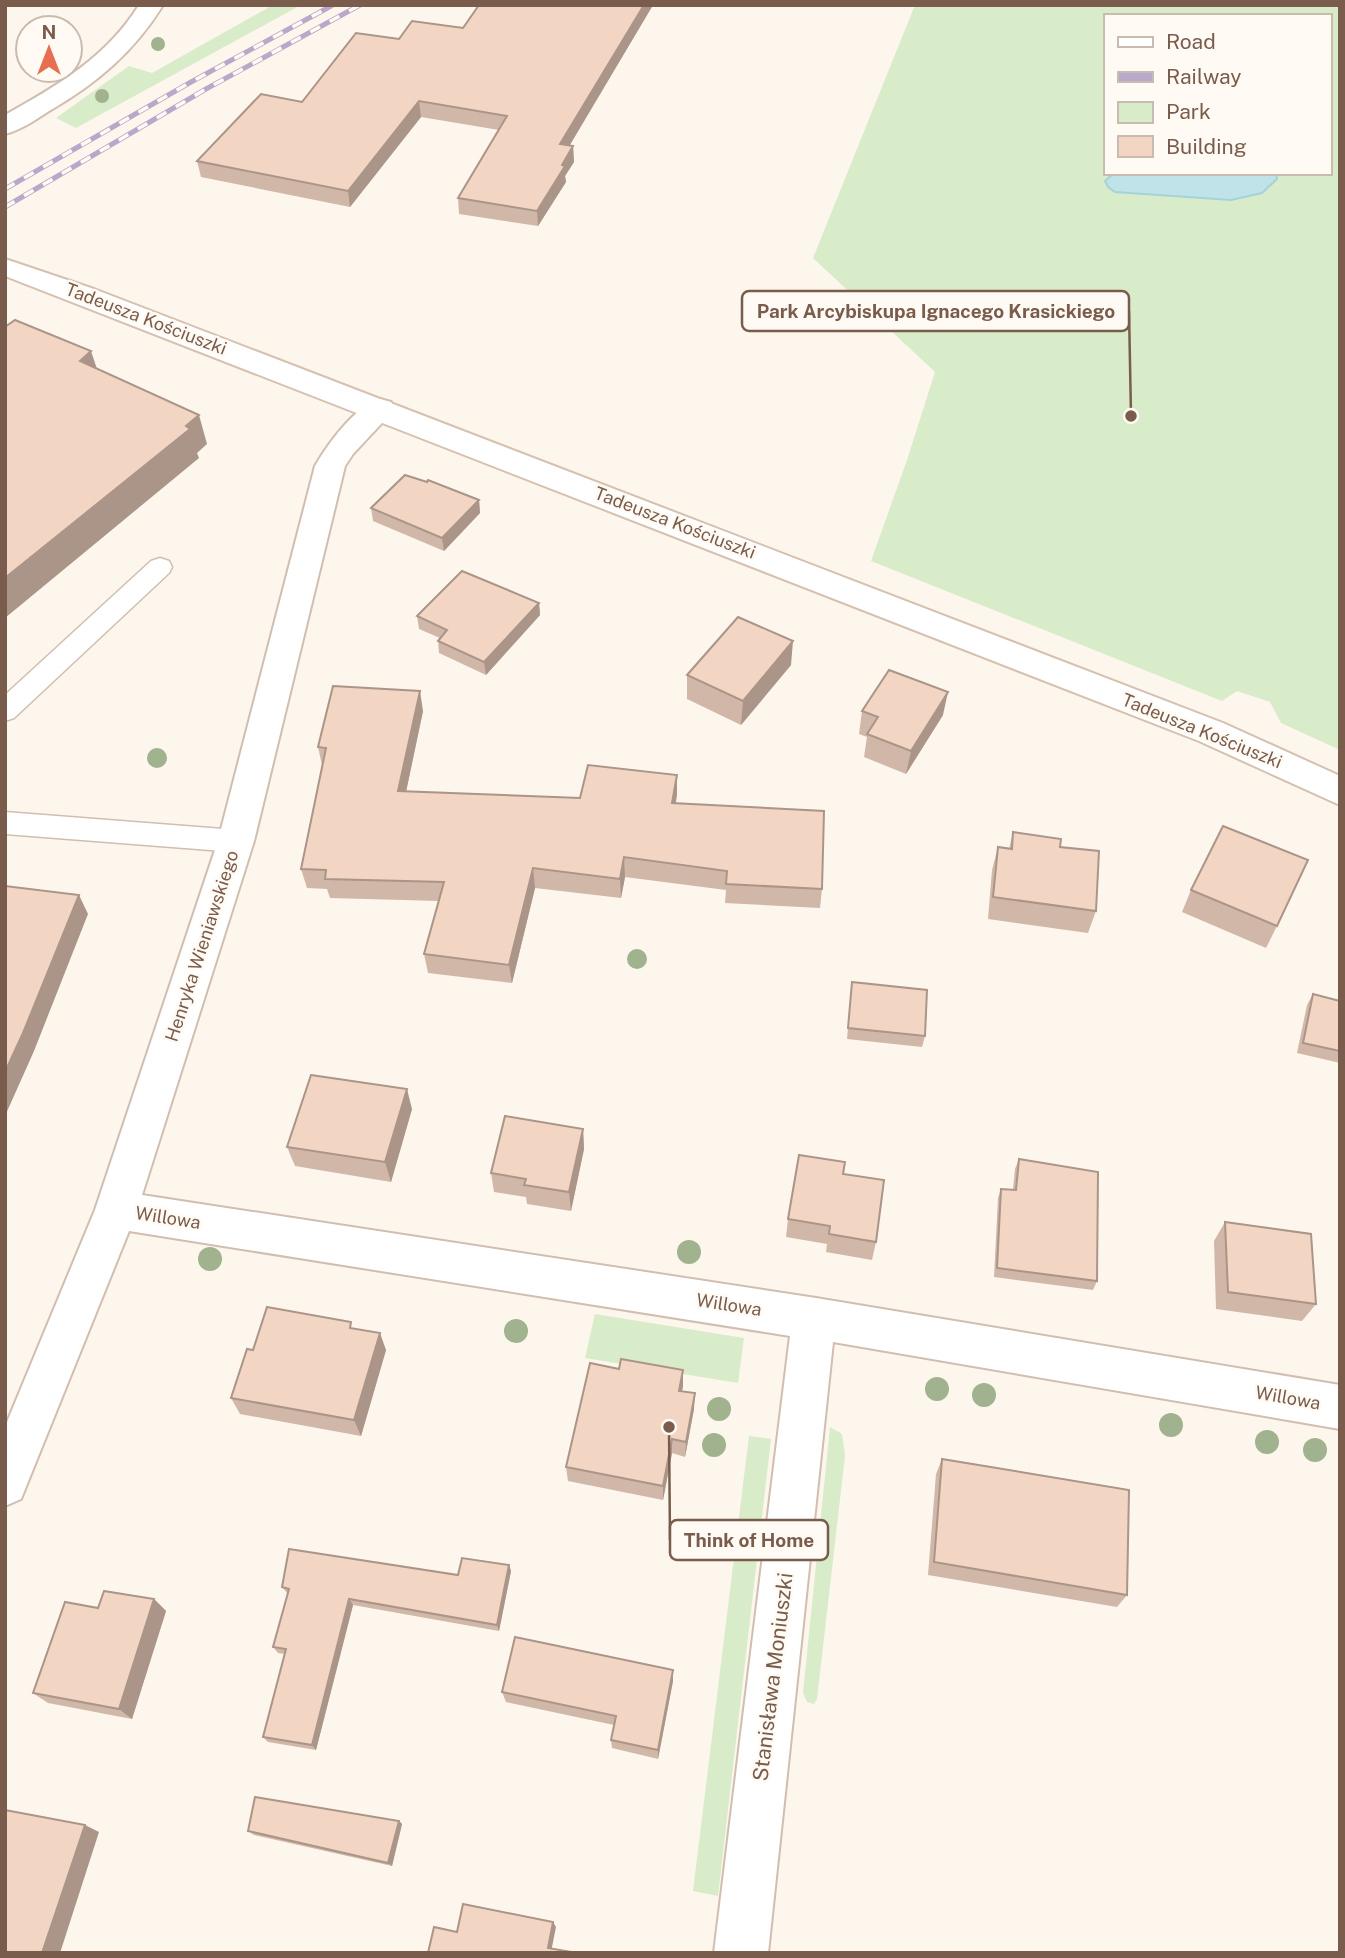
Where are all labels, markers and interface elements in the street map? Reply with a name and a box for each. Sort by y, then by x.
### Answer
north arrow [14,14,84,84]
legend [1104,14,1331,175]
text: N [42,21,56,43]
text: Road [1166,29,1216,54]
text: Railway [1166,64,1242,89]
text: Park [1166,99,1211,124]
text: Building [1166,134,1247,159]
street label: Tadeusza Kościuszki [63,278,230,359]
callout: Park Arcybiskupa Ignacego Krasickiego [742,291,1129,331]
text: Park Arcybiskupa Ignacego Krasickiego [757,300,1115,322]
street label: Tadeusza Kościuszki [592,482,759,563]
street label: Tadeusza Kościuszki [1119,689,1285,772]
street label: Henryka Wieniawskiego [161,847,242,1044]
street label: Willowa [134,1202,202,1233]
street label: Willowa [695,1289,763,1320]
street label: Willowa [1254,1381,1322,1414]
callout: Think of Home [670,1520,828,1560]
text: Think of Home [684,1529,814,1551]
street label: Stanisława Moniuszki [747,1571,798,1783]

